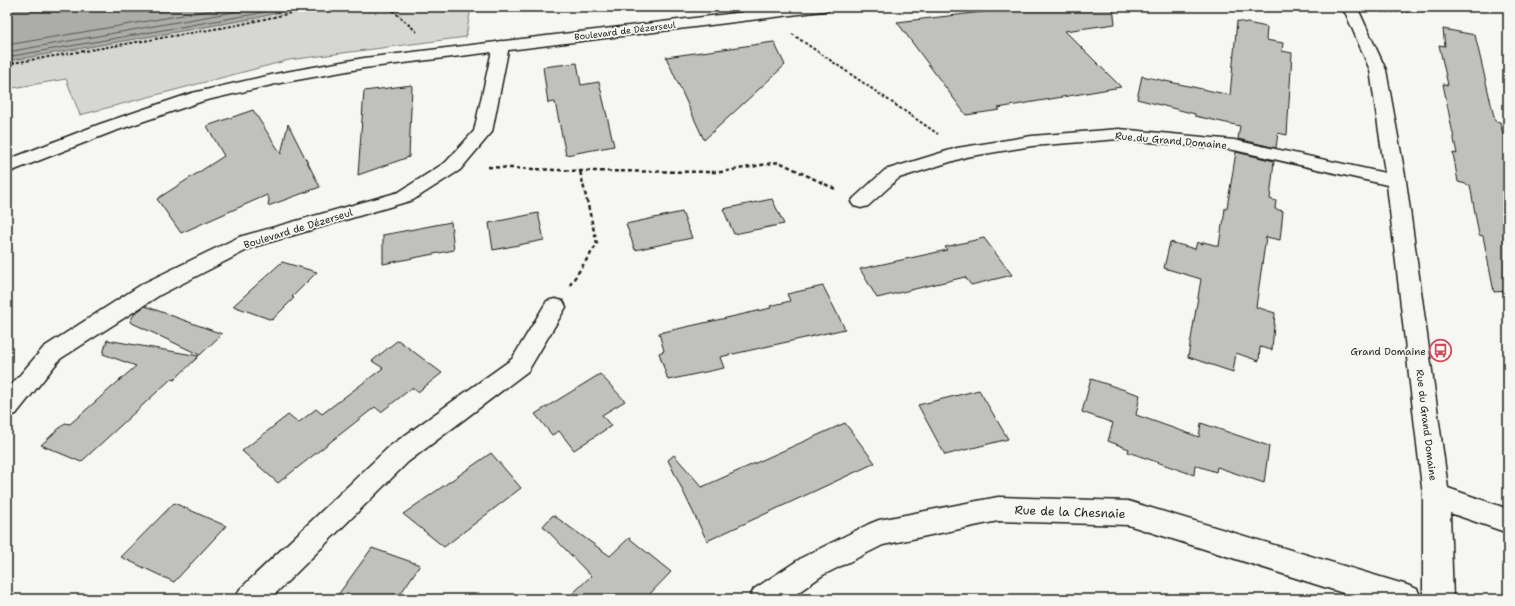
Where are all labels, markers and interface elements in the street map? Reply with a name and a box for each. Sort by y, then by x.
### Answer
street label: Boulevard de Dézerseul [574,19,677,43]
street label: Rue du Grand Domaine [1114,129,1228,152]
street label: Boulevard de Dézerseul [242,206,354,251]
bus stop icon: Grand Domaine [1428,338,1454,364]
place label: Grand Domaine [1351,345,1426,358]
street label: Rue du Grand Domaine [1413,369,1440,482]
street label: Rue de la Chesnaie [1014,502,1126,522]

